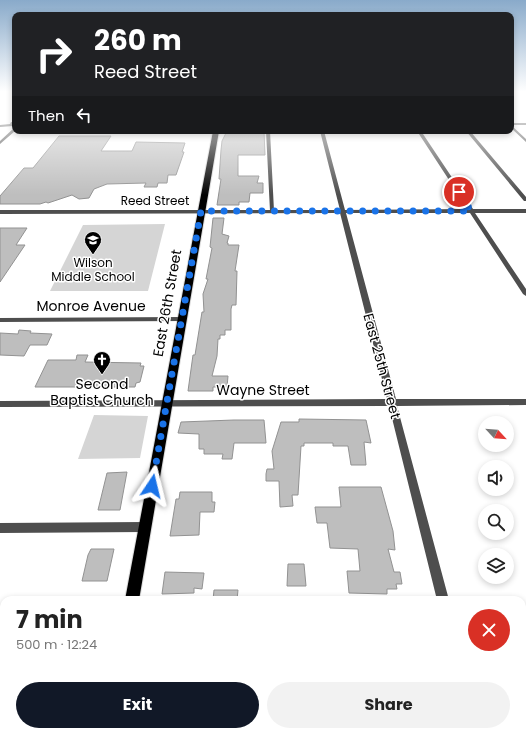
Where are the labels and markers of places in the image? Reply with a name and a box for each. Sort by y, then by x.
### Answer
pin [442,175,476,209]
school or university icon: Wilson Middle School [83,230,103,255]
place label: Wilson Middle School [51,254,135,285]
church icon: Second Baptist Church [92,350,112,375]
place label: Second Baptist Church [50,374,154,410]

